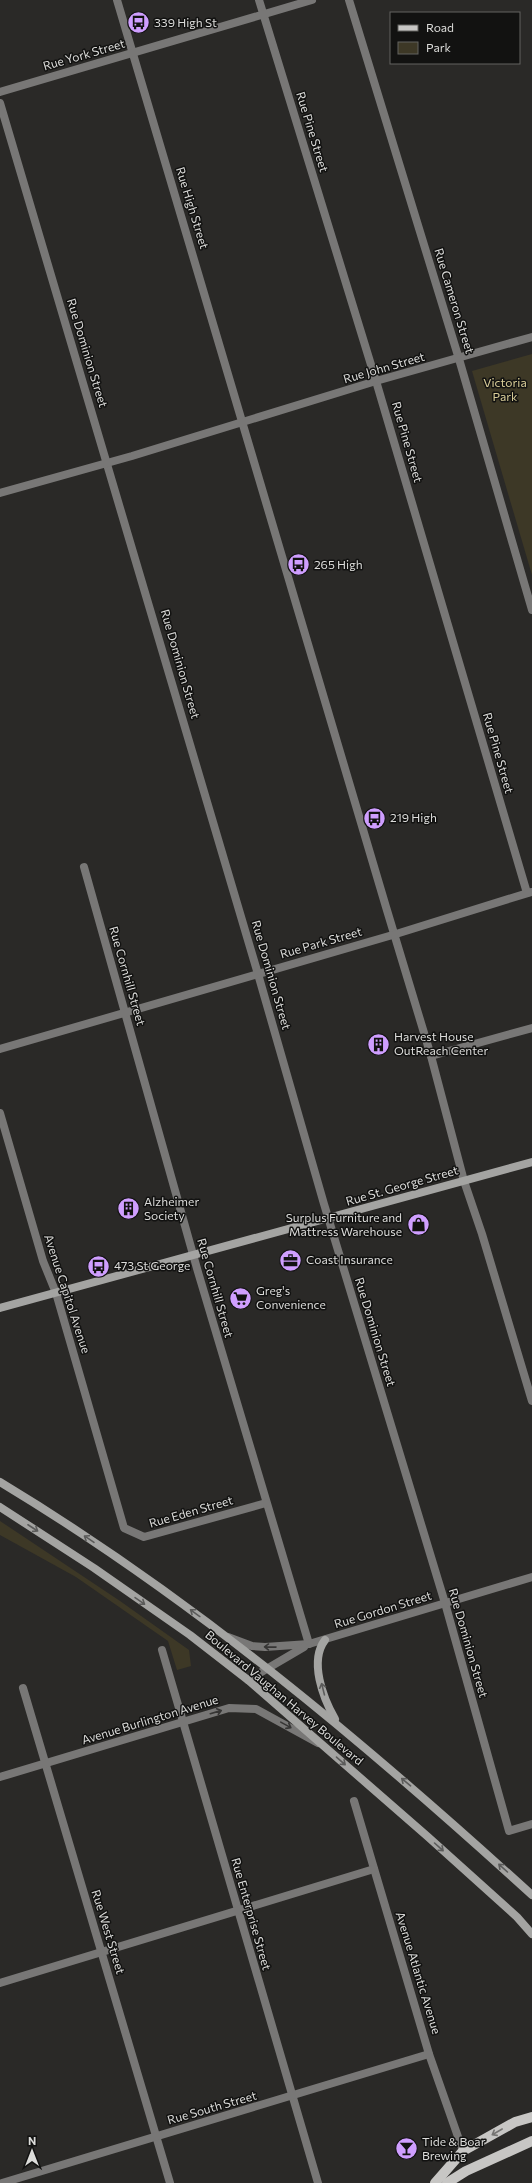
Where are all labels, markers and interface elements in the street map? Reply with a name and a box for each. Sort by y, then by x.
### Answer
bus stop icon: 339 High St [126,10,152,36]
legend [390,12,520,64]
place label: 339 High St [154,15,217,29]
text: Road [426,20,454,34]
street label: Rue York Street [41,36,126,72]
text: Park [426,40,452,54]
street label: Rue Pine Street [294,90,332,174]
street label: Rue High Street [174,165,212,250]
street label: Rue Cameron Street [432,246,478,355]
street label: Rue Dominion Street [65,297,111,409]
street label: Rue John Street [341,349,426,386]
park label: Victoria Park [483,375,527,403]
street label: Rue Pine Street [390,400,426,484]
bus stop icon: 265 High [286,552,312,578]
place label: 265 High [314,557,363,571]
street label: Rue Dominion Street [159,607,203,720]
street label: Rue Pine Street [481,711,517,795]
bus stop icon: 219 High [361,805,387,831]
place label: 219 High [390,810,437,824]
street label: Rue Dominion Street [250,918,294,1031]
street label: Rue Cornhill Street [107,924,149,1027]
street label: Rue Park Street [278,924,363,960]
place label: Harvest House OutReach Center [394,1029,488,1057]
building icon: Harvest House OutReach Center [366,1031,392,1057]
street label: Rue St. George Street [344,1162,460,1208]
place label: Alzheimer Society [144,1194,199,1222]
building icon: Alzheimer Society [115,1196,141,1222]
place label: Surplus Furniture and Mattress Warehouse [286,1210,402,1238]
shop icon: Surplus Furniture and Mattress Warehouse [405,1212,431,1238]
street label: Avenue Capitol Avenue [42,1232,94,1355]
street label: Rue Cornhill Street [195,1236,237,1339]
office icon: Coast Insurance [278,1247,304,1273]
place label: Coast Insurance [306,1252,393,1266]
bus stop icon: 473 St George [85,1253,111,1279]
place label: 473 St George [114,1258,190,1272]
street label: Rue Dominion Street [353,1276,399,1388]
place label: Greg's Convenience [256,1283,326,1311]
supermarket icon: Greg's Convenience [228,1285,254,1311]
street label: Rue Eden Street [147,1492,234,1530]
one-way arrow [27,1524,38,1532]
one-way arrow [84,1535,95,1543]
street label: Rue Dominion Street [447,1586,491,1699]
street label: Rue Gordon Street [332,1588,433,1631]
one-way arrow [135,1597,146,1605]
one-way arrow [190,1609,201,1618]
street label: Boulevard Vaughan Harvey Boulevard [203,1627,366,1767]
one-way arrow [264,1643,277,1651]
one-way arrow [318,1683,326,1696]
street label: Avenue Burlington Avenue [80,1692,220,1747]
one-way arrow [210,1708,223,1715]
one-way arrow [280,1722,292,1730]
one-way arrow [335,1757,346,1766]
one-way arrow [401,1777,412,1786]
one-way arrow [433,1842,444,1851]
street label: Rue Enterprise Street [229,1856,275,1972]
one-way arrow [498,1864,508,1873]
street label: Rue West Street [89,1888,128,1976]
street label: Avenue Atlantic Avenue [394,1910,444,2036]
street label: Rue South Street [165,2088,258,2126]
one-way arrow [491,2129,503,2137]
north arrow [12,2131,52,2171]
text: N [28,2134,36,2147]
place label: Tide & Boar Brewing [422,2134,486,2162]
bar icon: Tide & Boar Brewing [393,2136,419,2162]

